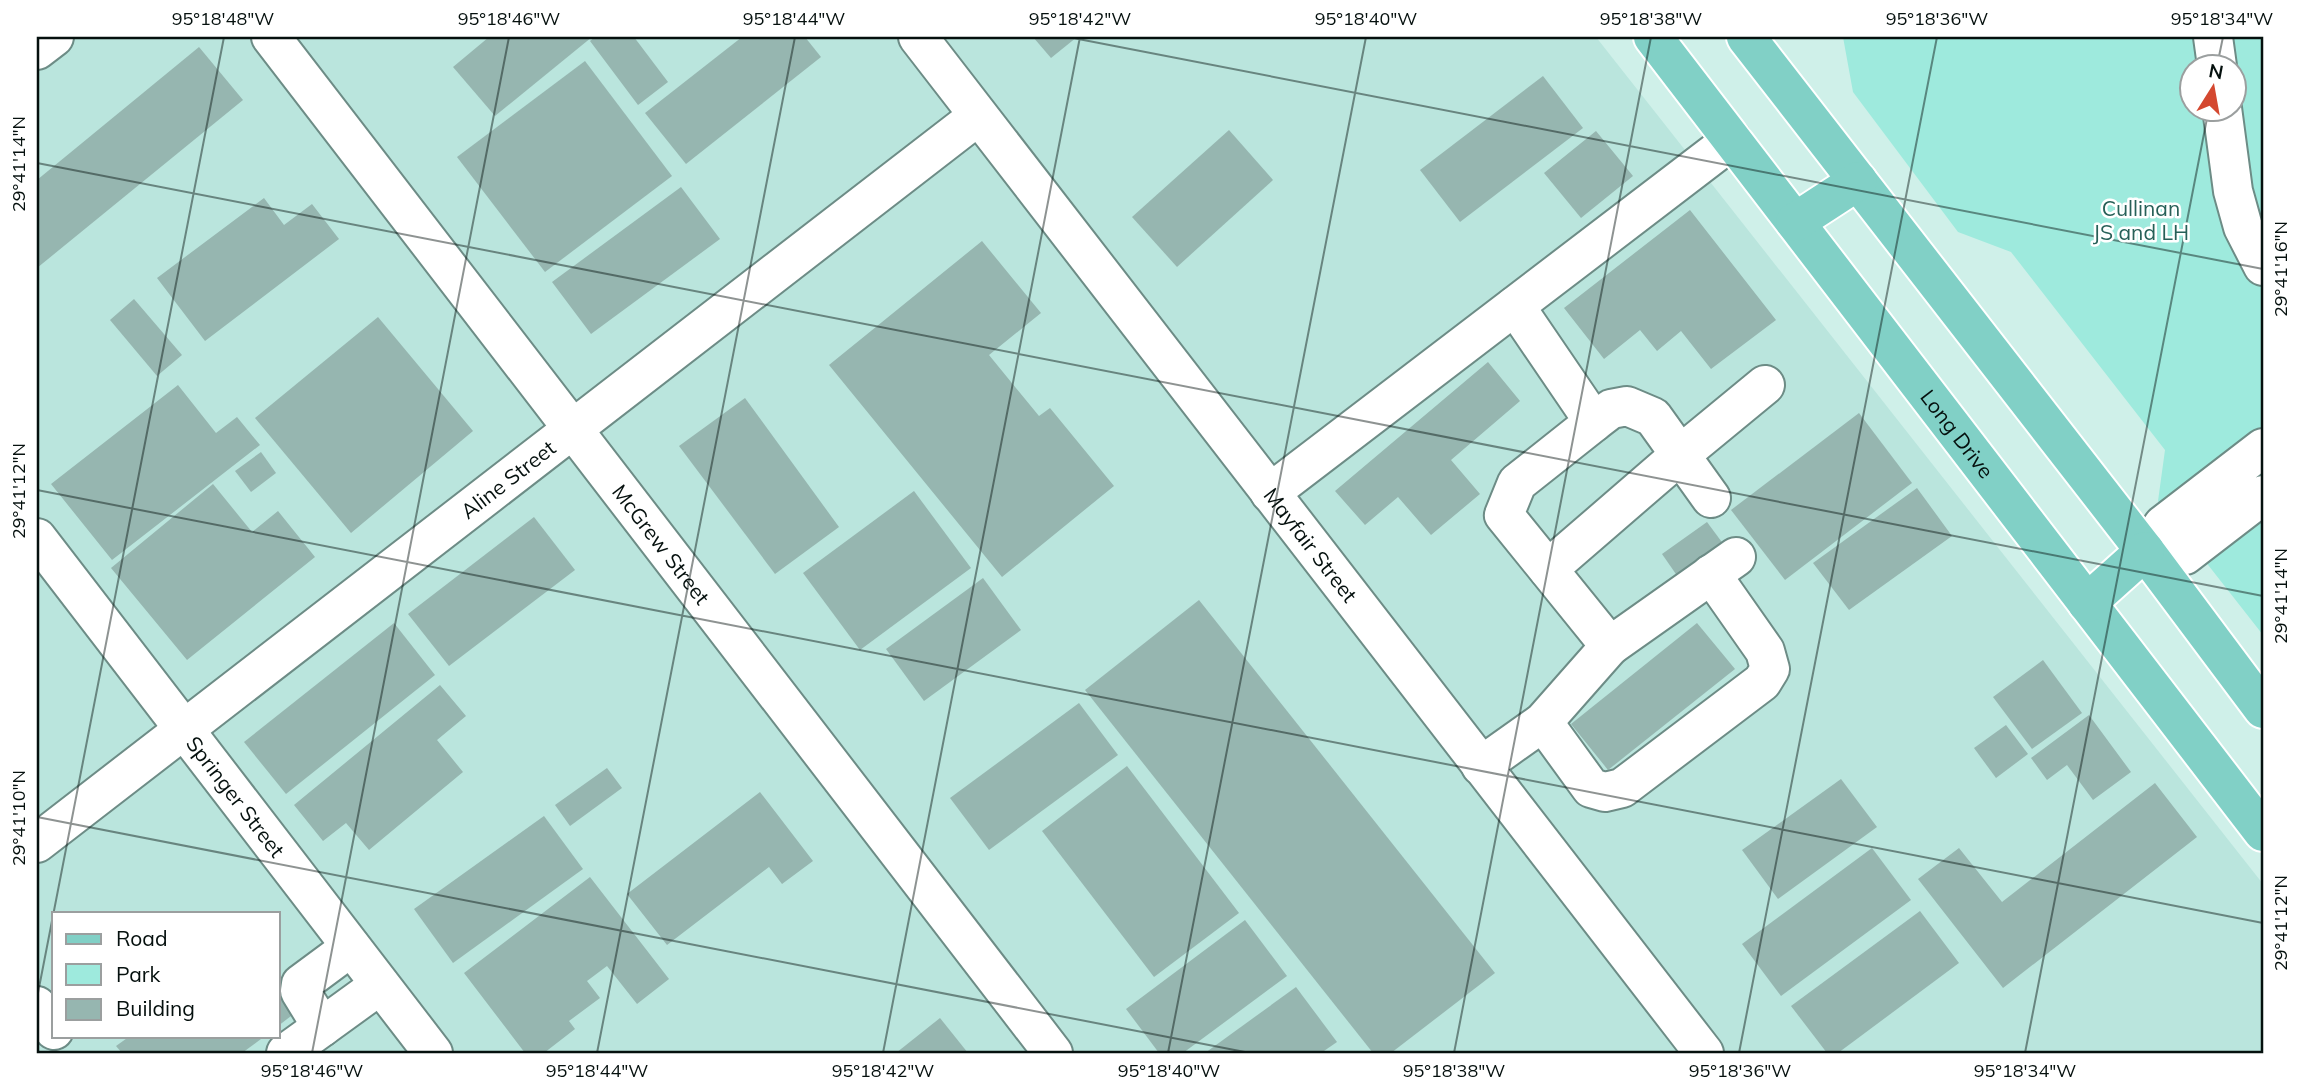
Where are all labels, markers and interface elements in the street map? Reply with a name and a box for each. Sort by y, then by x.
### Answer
text: 95°18'48"W [172,7,274,30]
text: 95°18'46"W [458,7,560,30]
text: 95°18'44"W [743,7,845,30]
text: 95°18'42"W [1029,7,1131,30]
text: 95°18'40"W [1315,7,1417,30]
text: 95°18'38"W [1600,7,1702,30]
text: 95°18'36"W [1886,7,1988,30]
text: 95°18'34"W [2171,7,2273,30]
north arrow [2178,52,2248,122]
text: N [2207,58,2226,84]
text: 29°41'14"N [7,116,30,212]
park label: Cullinan JS and LH [2093,195,2189,245]
text: 29°41'16"N [2269,221,2292,317]
street label: Long Drive [1915,384,2000,483]
street label: Aline Street [455,434,560,524]
text: 29°41'12"N [7,443,30,539]
street label: McGrew Street [607,479,716,609]
street label: Mayfair Street [1258,482,1363,607]
text: 29°41'14"N [2269,548,2292,644]
street label: Springer Street [181,731,291,862]
text: 29°41'10"N [7,770,30,866]
text: 29°41'12"N [2269,875,2292,971]
legend [52,912,280,1038]
text: Road [116,925,167,951]
text: Park [116,961,160,987]
text: Building [116,995,195,1021]
text: 95°18'46"W [261,1059,363,1082]
text: 95°18'44"W [546,1059,648,1082]
text: 95°18'42"W [832,1059,934,1082]
text: 95°18'40"W [1118,1059,1220,1082]
text: 95°18'38"W [1403,1059,1505,1082]
text: 95°18'36"W [1689,1059,1791,1082]
text: 95°18'34"W [1974,1059,2076,1082]

